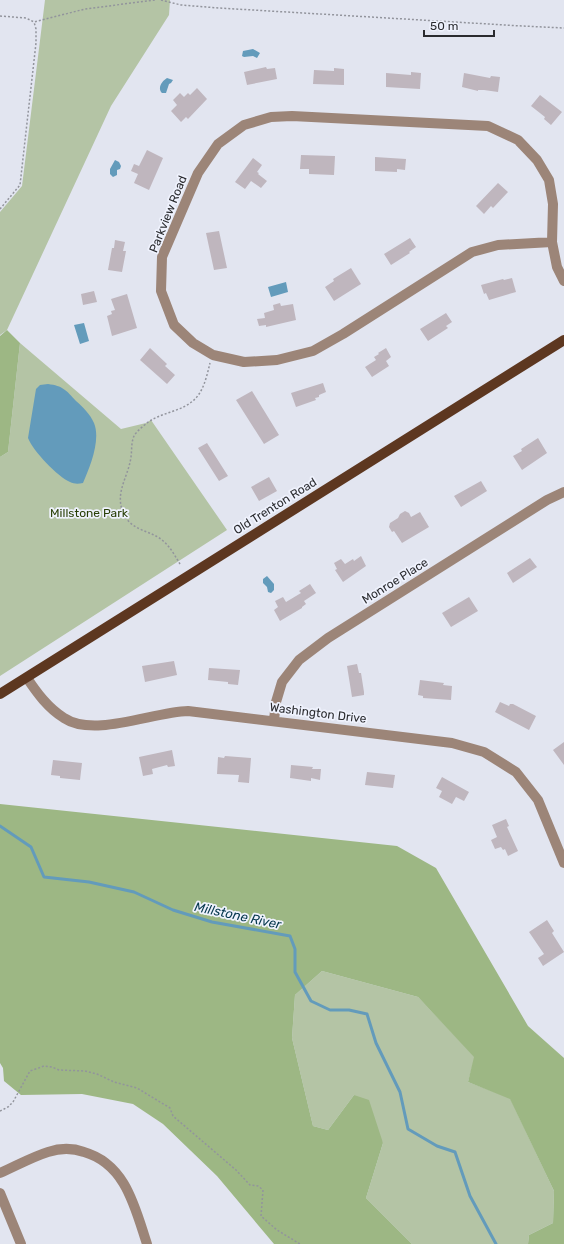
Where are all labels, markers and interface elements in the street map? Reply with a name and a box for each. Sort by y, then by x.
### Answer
scale bar [424,12,494,38]
text: 50 m [430,19,458,33]
street label: Parkview Road [146,173,190,255]
street label: Old Trenton Road [231,475,319,537]
park label: Millstone Park [50,506,129,520]
street label: Monroe Place [359,555,431,607]
street label: Washington Drive [269,700,367,726]
water label: Millstone River [193,899,284,932]

